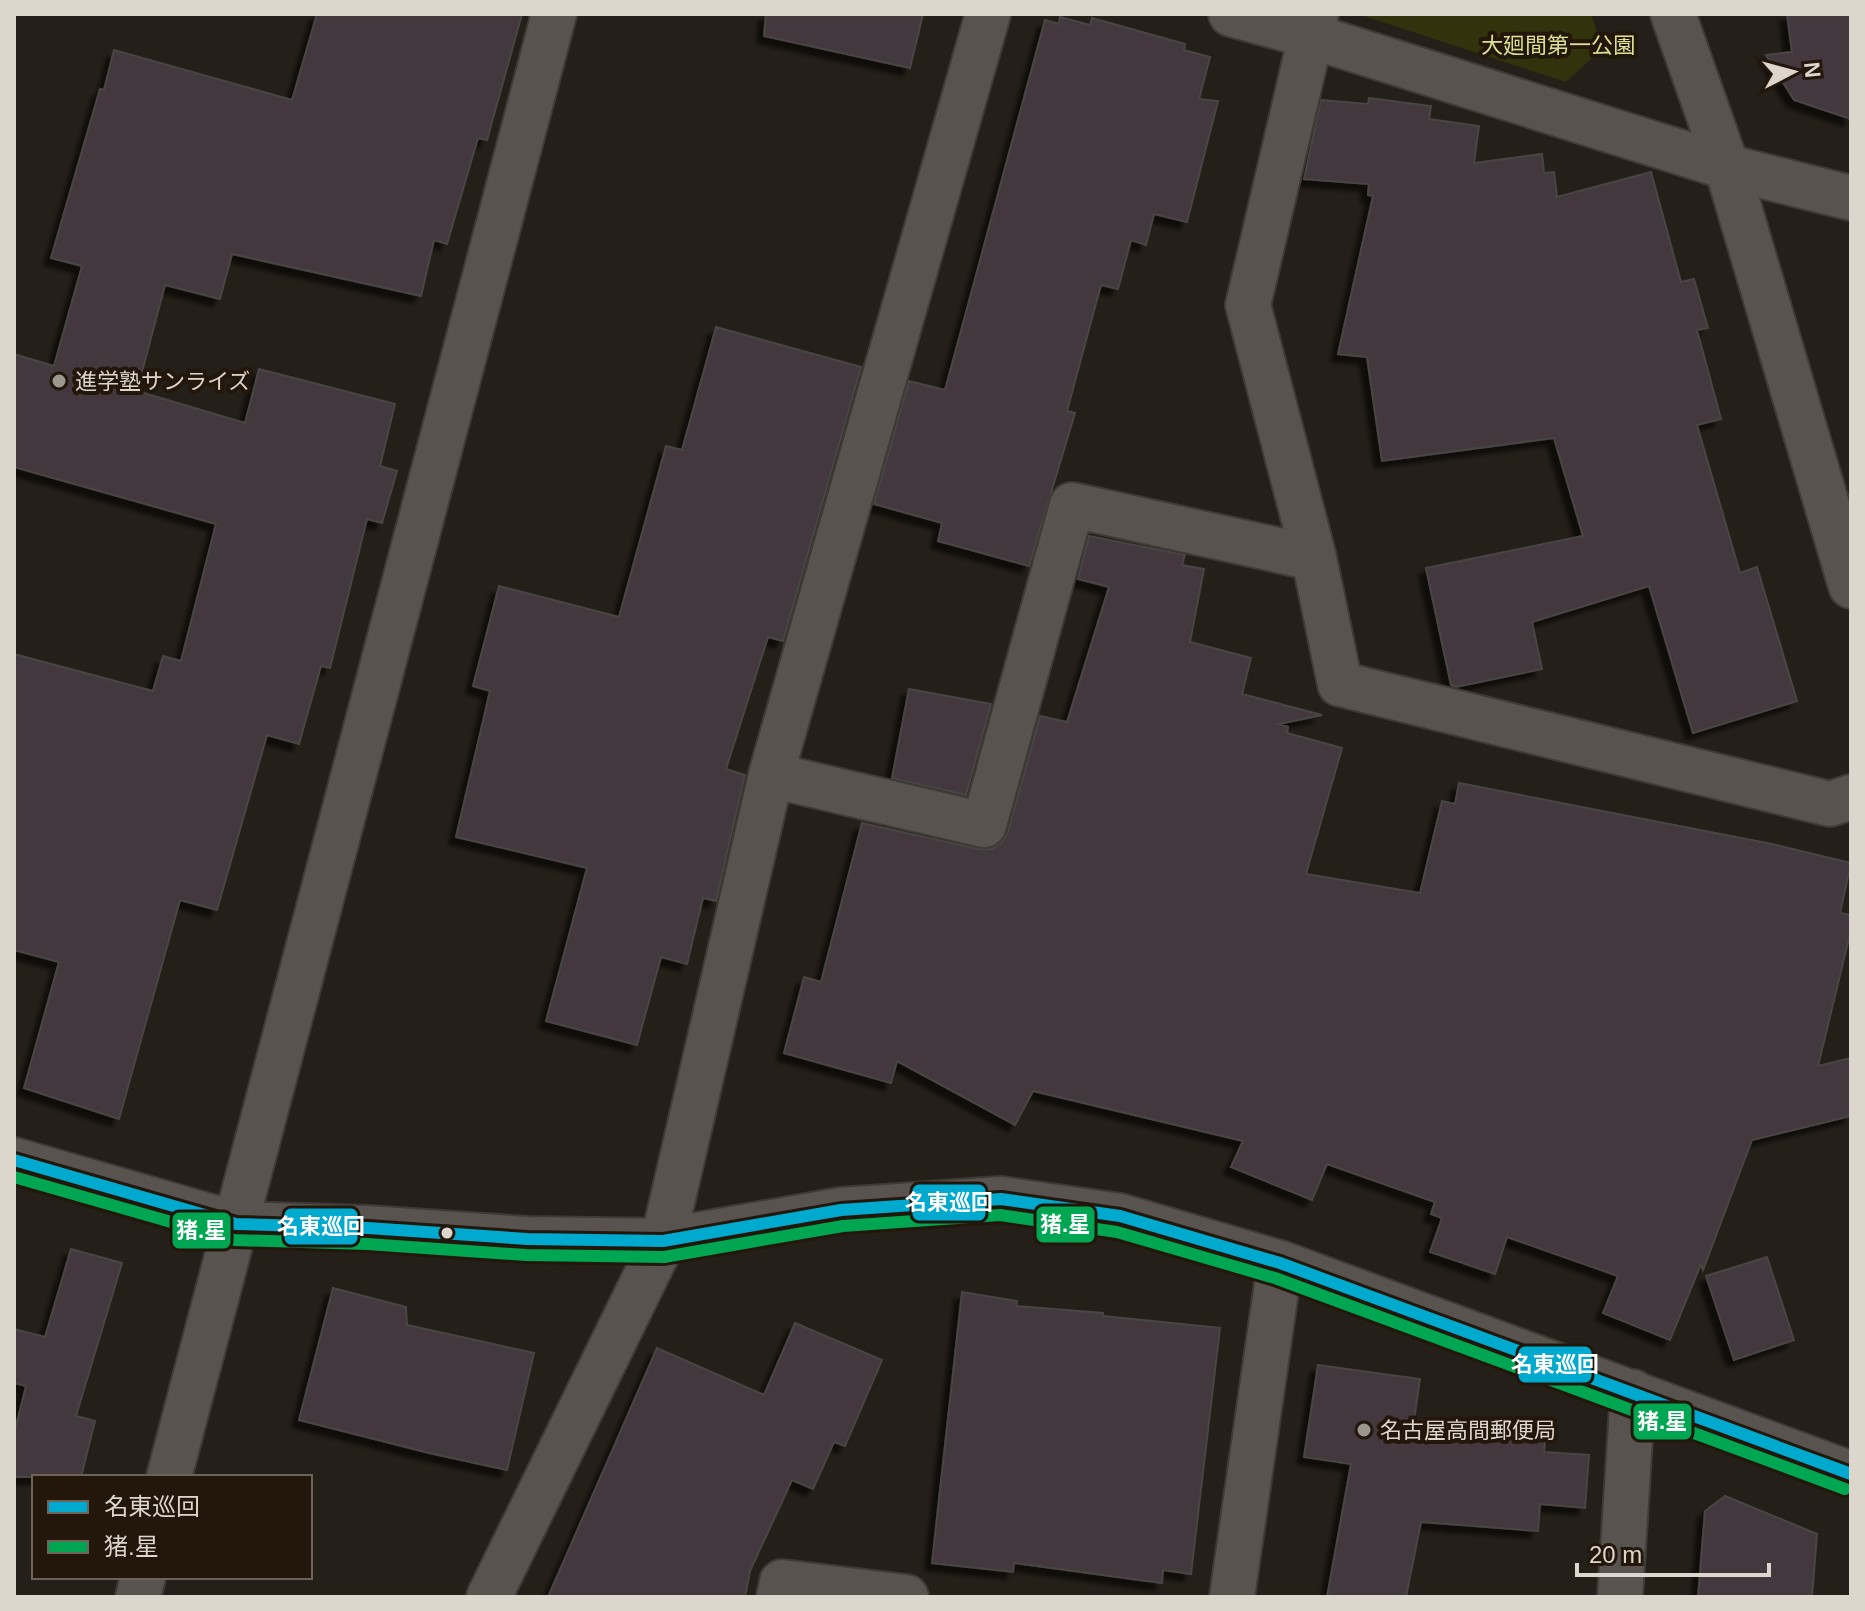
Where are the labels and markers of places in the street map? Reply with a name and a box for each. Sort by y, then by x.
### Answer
place label: 進学塾サンライズ [75,369,250,394]
marker: 進学塾サンライズ [50,372,68,390]
unlabelled marker [439,1225,455,1241]
place label: 名古屋高間郵便局 [1380,1418,1556,1443]
marker: 名古屋高間郵便局 [1355,1421,1373,1439]

